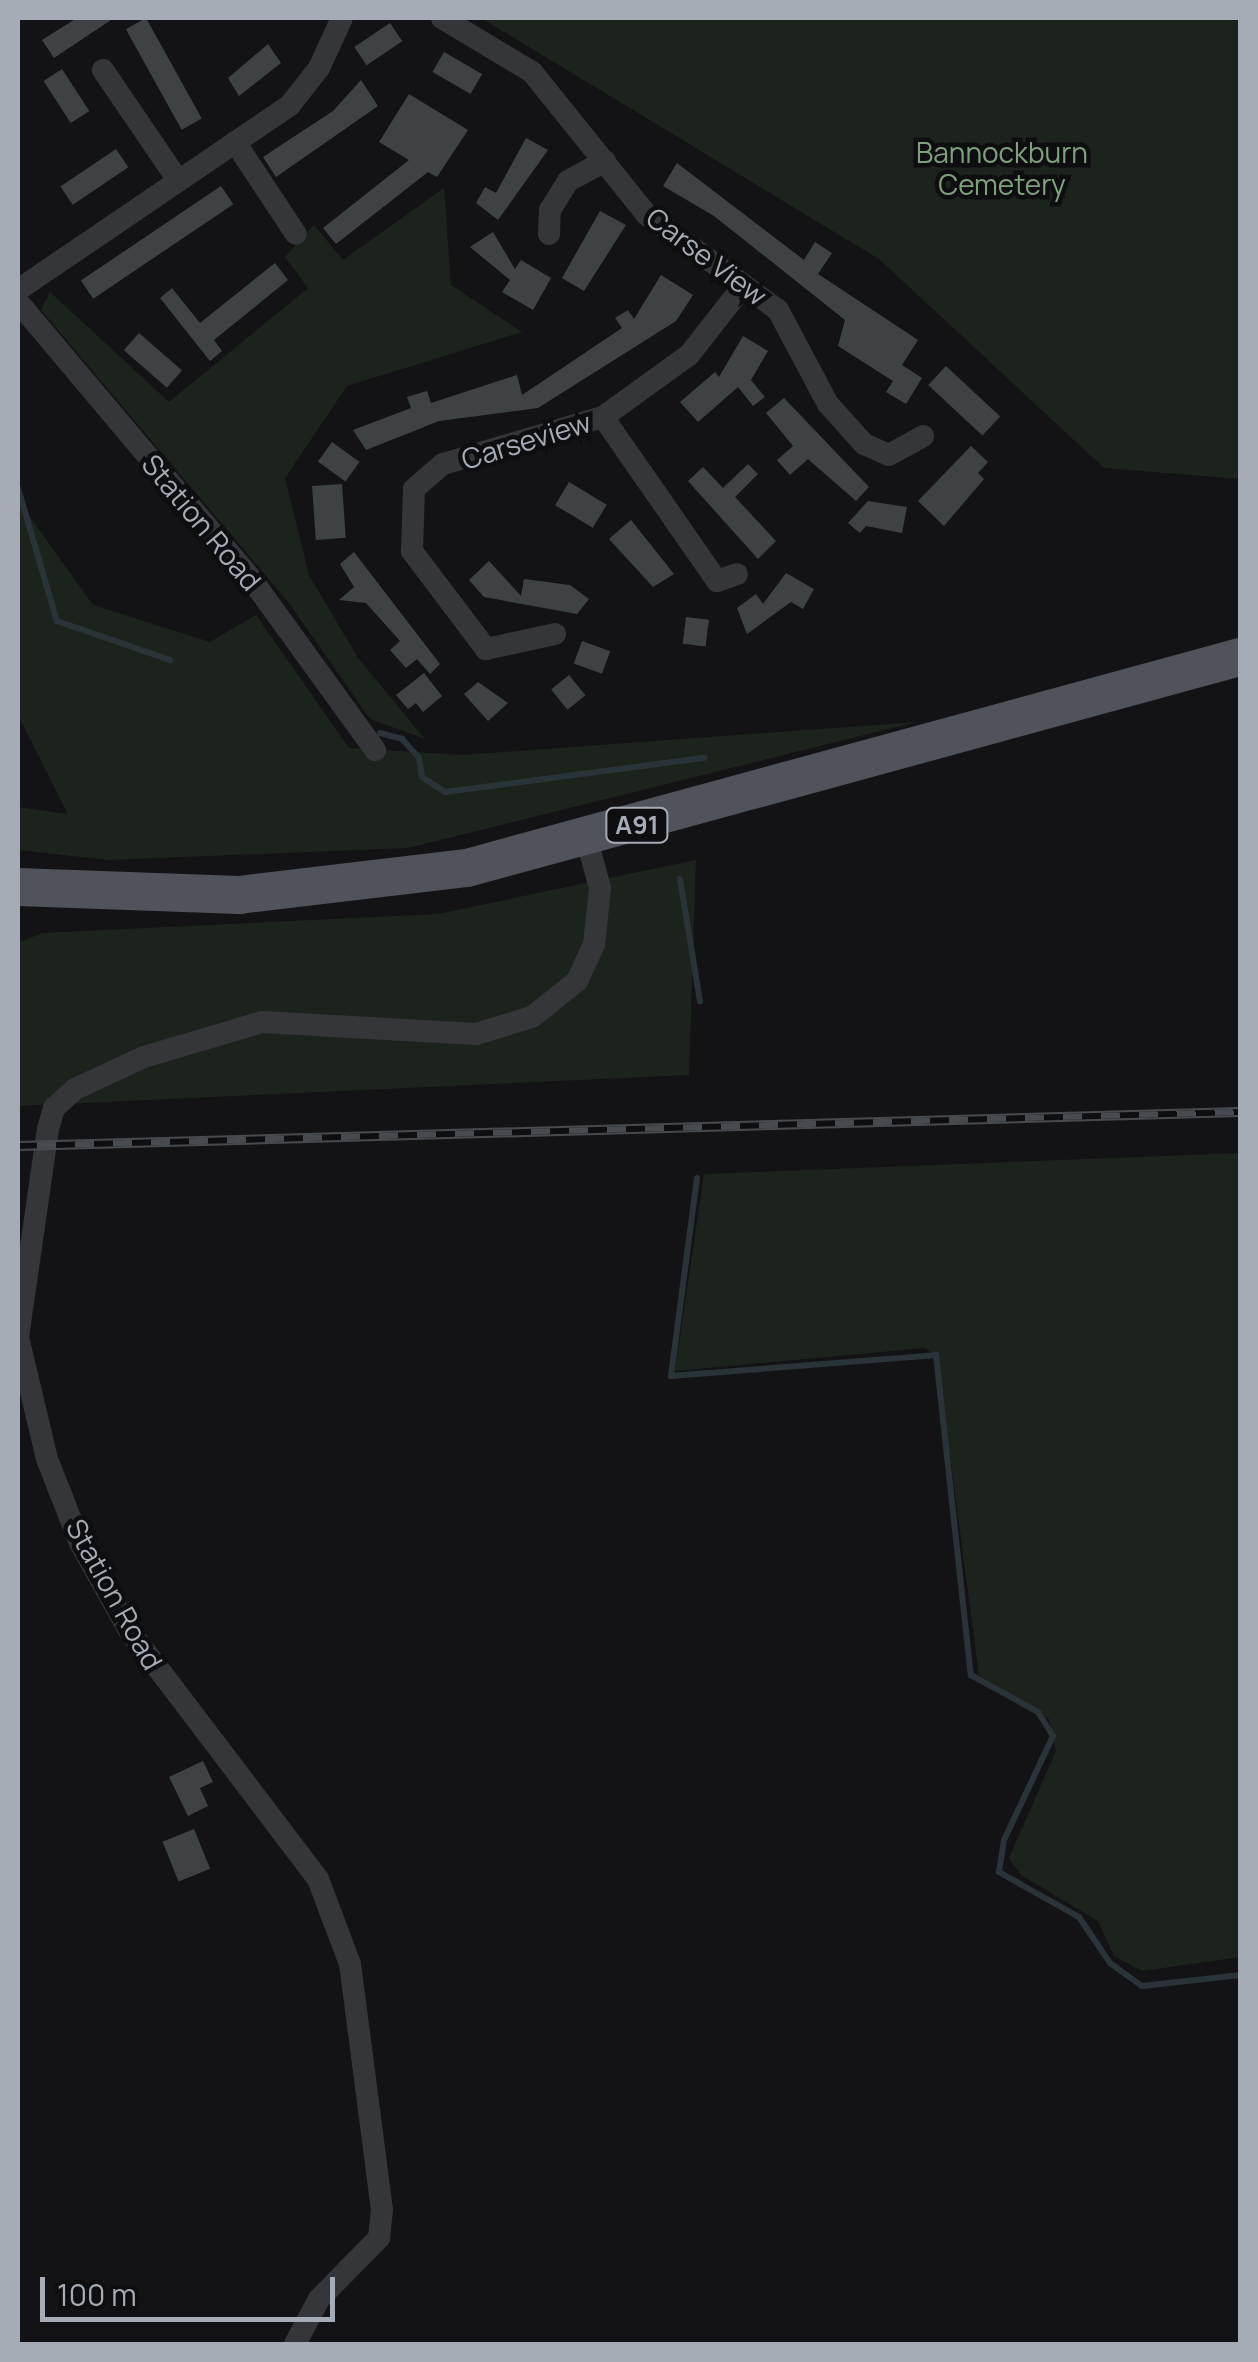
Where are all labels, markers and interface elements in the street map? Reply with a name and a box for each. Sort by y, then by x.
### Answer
park label: Bannockburn Cemetery [916,135,1088,201]
street label: Carse View [640,200,774,312]
street label: Carseview [457,404,595,476]
street label: Station Road [135,447,269,597]
road number: A91 [604,805,670,845]
street label: Station Road [60,1513,170,1675]
scale bar [45,2257,340,2319]
text: 100 m [57,2274,137,2315]

